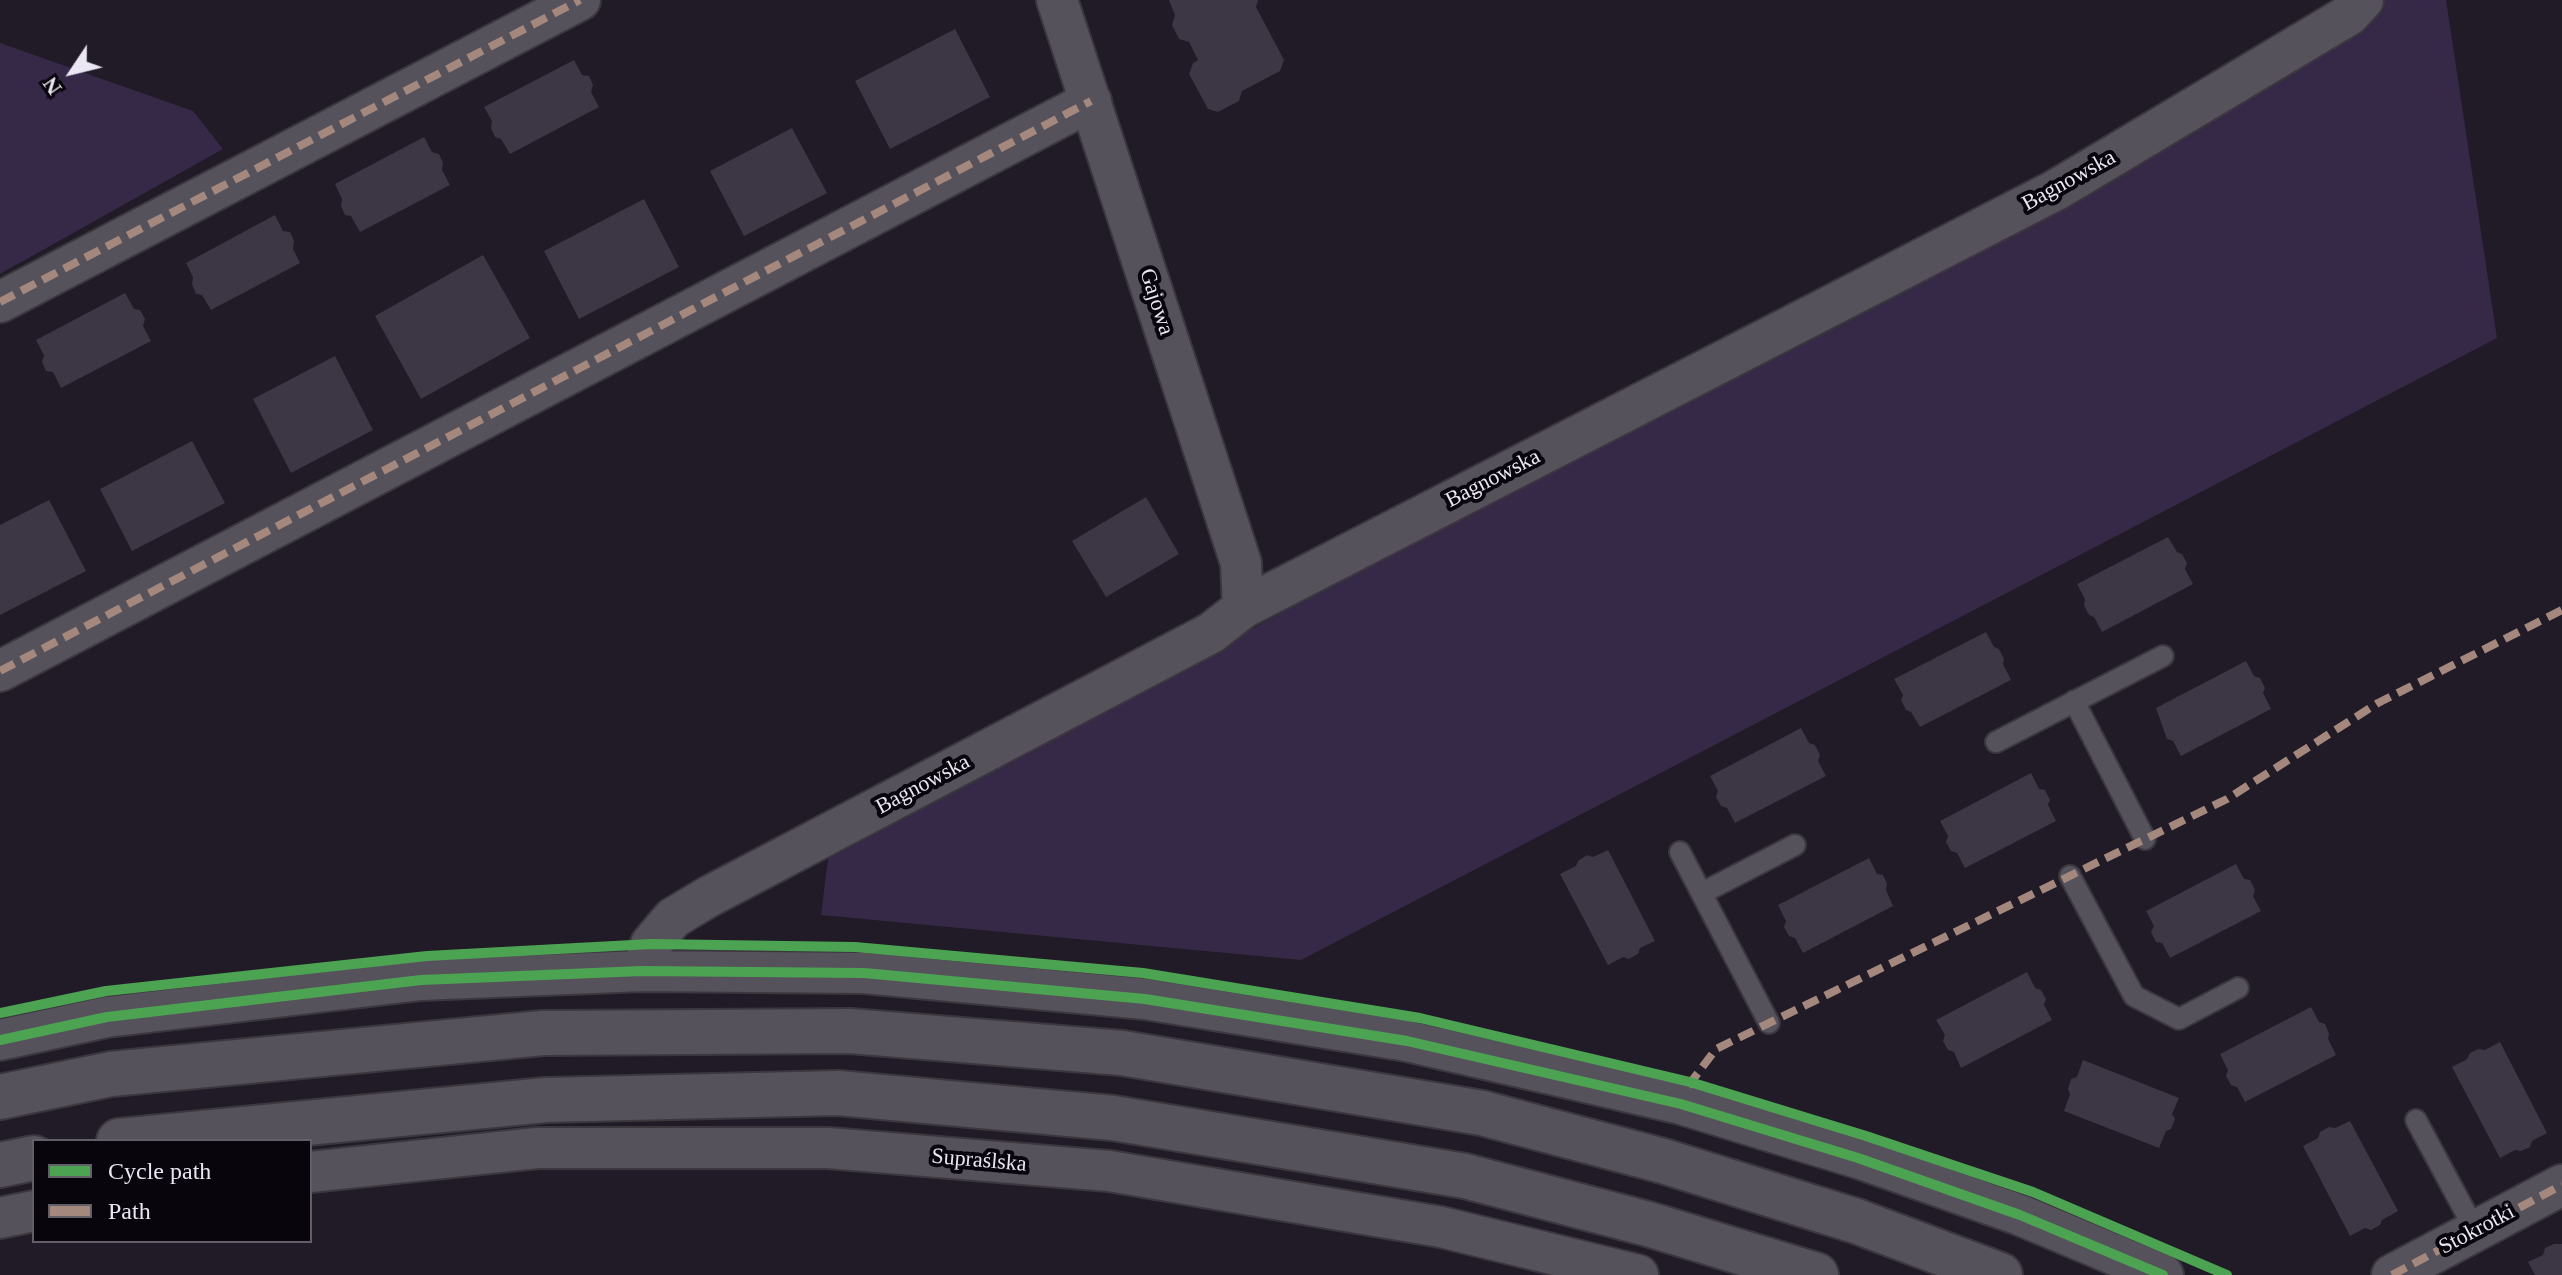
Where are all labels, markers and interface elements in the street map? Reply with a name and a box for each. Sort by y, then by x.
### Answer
north arrow [32,32,112,112]
text: N [37,72,67,100]
street label: Bagnowska [2018,145,2120,217]
street label: Gajowa [1133,265,1179,339]
street label: Bagnowska [1441,444,1545,514]
street label: Bagnowska [871,749,975,821]
legend [32,1139,312,1243]
street label: Supraślska [930,1144,1028,1178]
text: Cycle path [108,1158,211,1184]
text: Path [108,1198,151,1224]
street label: Stokrotki [2435,1199,2519,1261]

